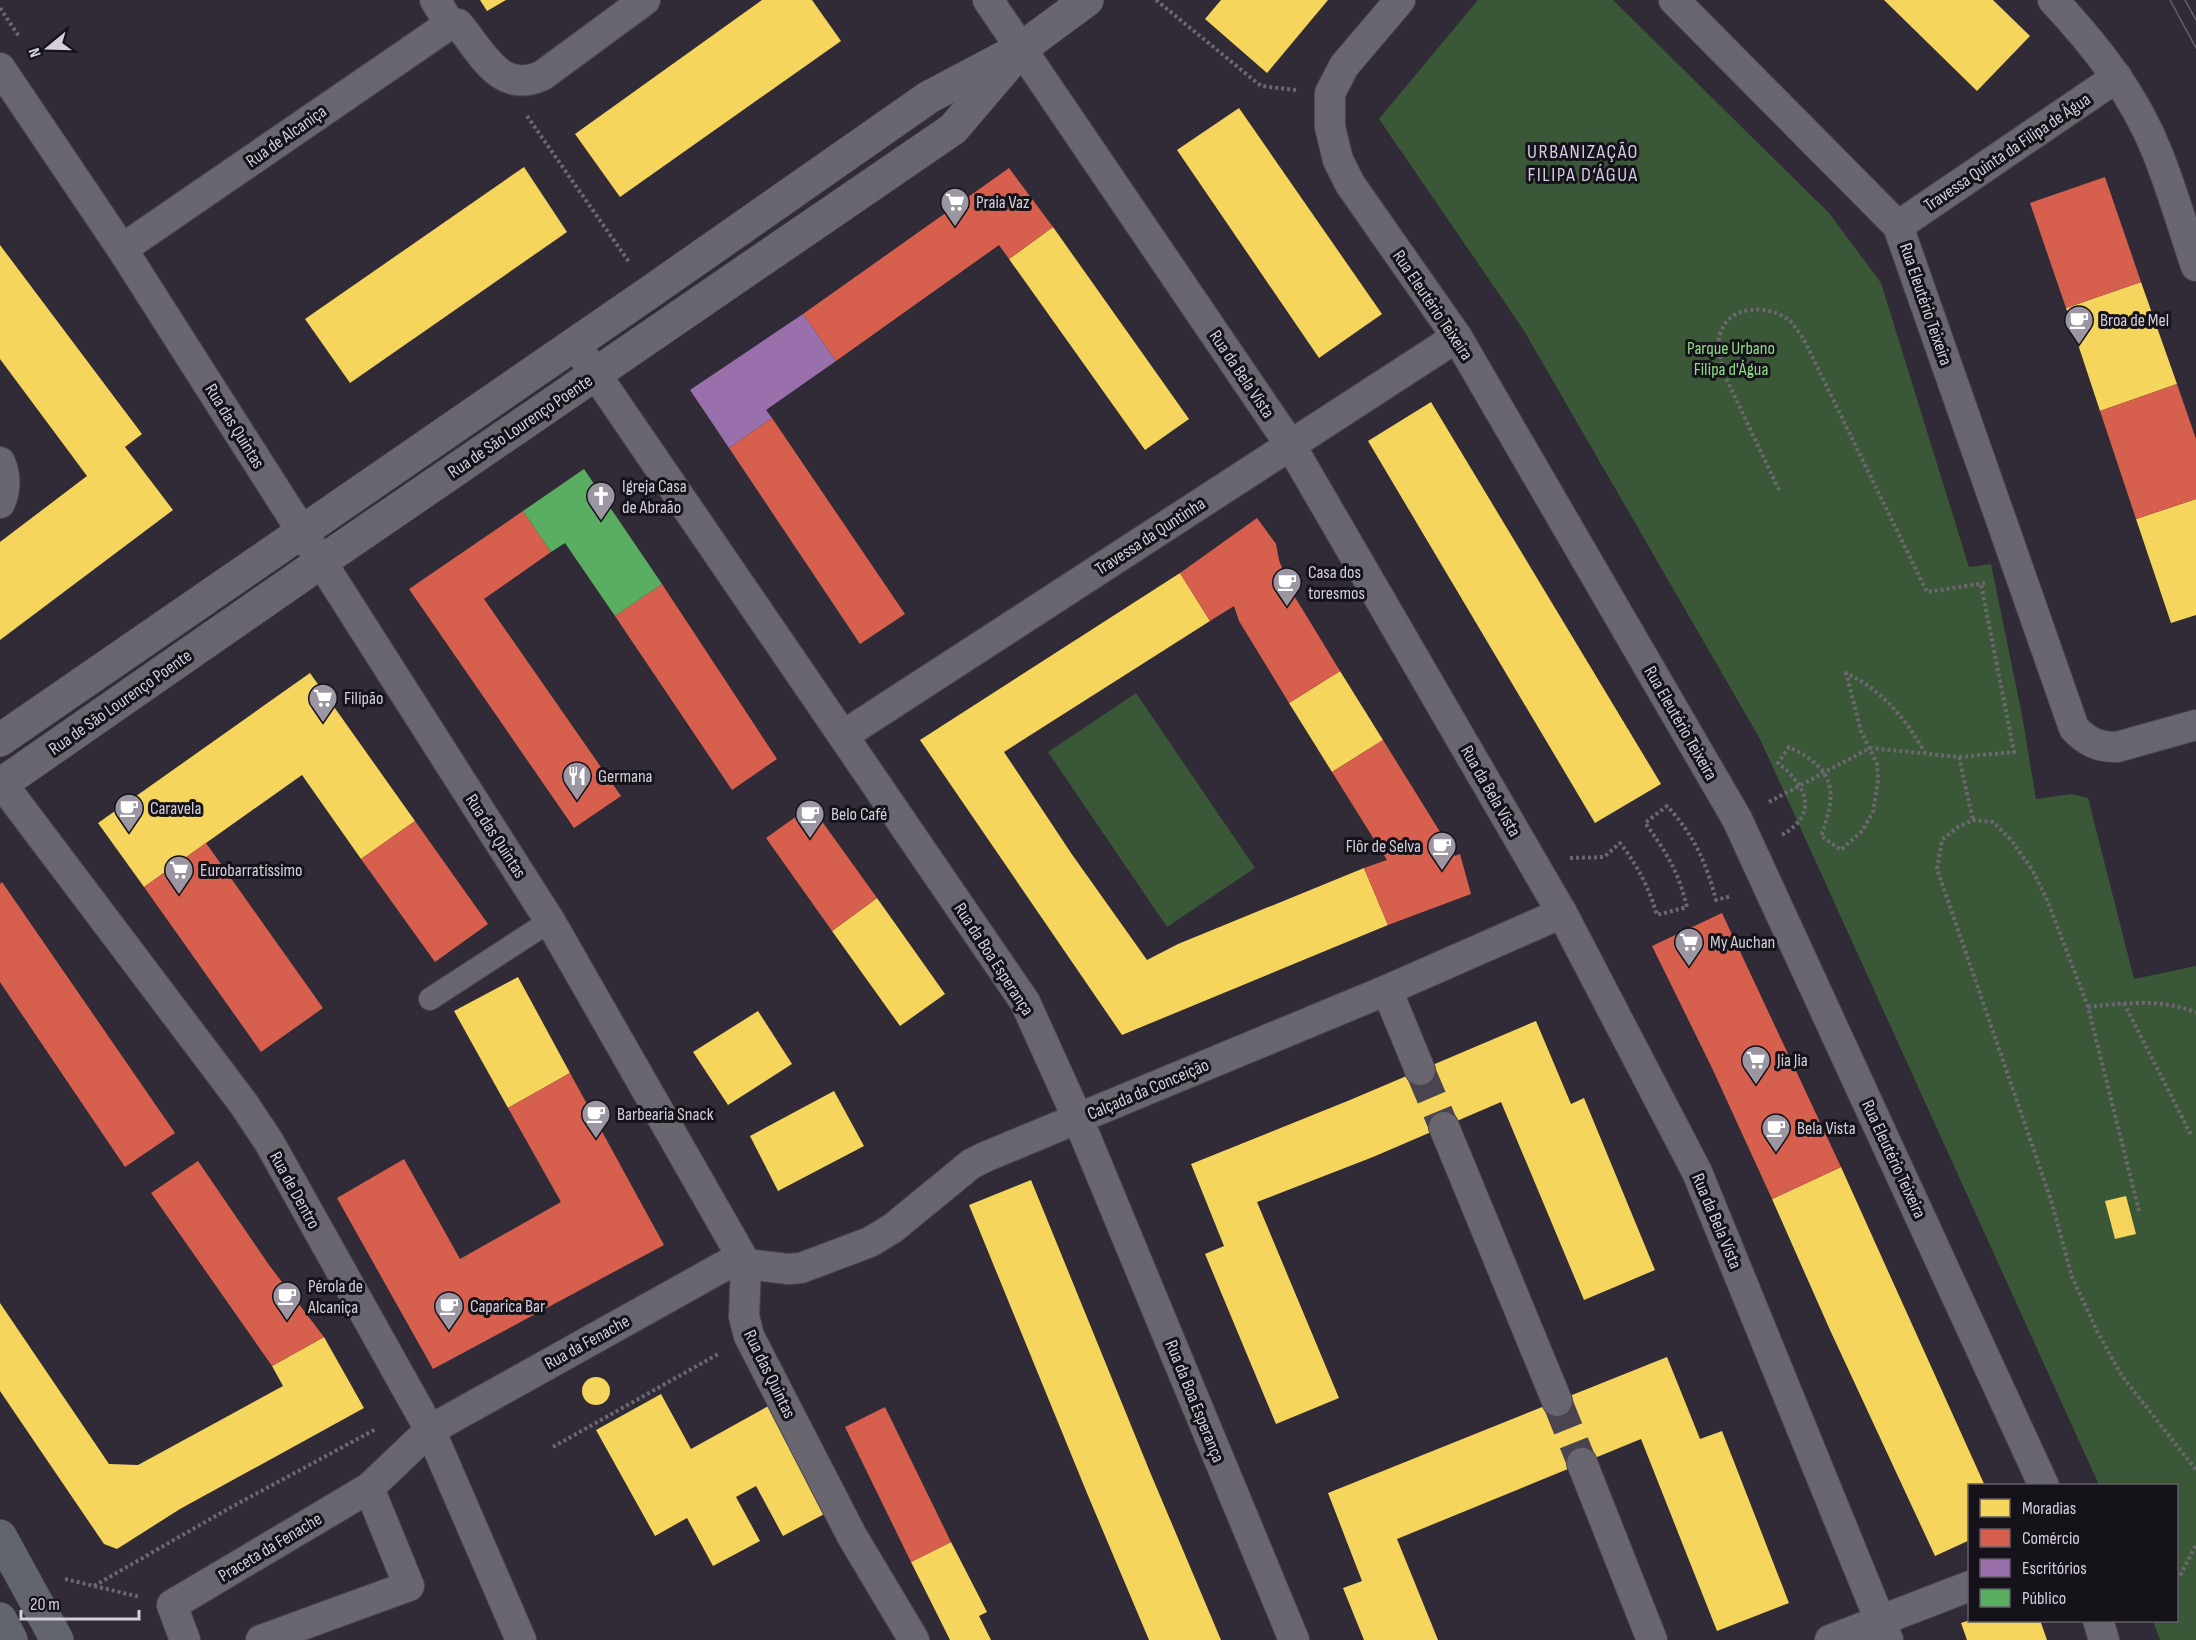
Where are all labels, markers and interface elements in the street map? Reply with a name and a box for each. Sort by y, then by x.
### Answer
north arrow [18,18,78,78]
text: N [25,45,46,60]
street label: Travessa Quinta da Filipa de Água [1920,89,2095,216]
street label: Rua de Alcaniça [242,101,331,172]
district label: URBANIZAÇÃO FILIPA D‘ÁGUA [1527,140,1639,187]
supermarket icon: Praia Vaz [939,186,971,228]
place label: Praia Vaz [976,192,1030,213]
street label: Rua Eleutério Teixeira [1895,240,1956,368]
street label: Rua Eleutério Teixeira [1388,246,1477,364]
cafe icon: Broa de Mel [2063,304,2095,346]
place label: Broa de Mel [2100,310,2169,331]
street label: Rua da Bela Vista [1204,326,1279,422]
park label: Parque Urbano Filipa d'Água [1687,338,1775,380]
street label: Rua de São Lourenço Poente [444,370,596,483]
street label: Rua das Quintas [200,380,269,472]
place label: Igreja Casa de Abraão [622,476,687,518]
church icon: Igreja Casa de Abraão [585,480,617,522]
street label: Travessa da Quntinha [1091,493,1209,580]
place label: Casa dos toresmos [1308,562,1365,604]
cafe icon: Casa dos toresmos [1271,566,1303,608]
street label: Rua de São Lourenço Poente [45,645,196,760]
street label: Rua Eleutério Teixeira [1639,663,1722,784]
supermarket icon: Filipão [307,682,339,724]
place label: Filipão [344,688,383,709]
street label: Rua da Bela Vista [1456,742,1525,841]
restaurant icon: Germana [561,760,593,802]
place label: Germana [598,766,653,787]
street label: Rua das Quintas [461,790,530,882]
cafe icon: Caravela [113,792,145,834]
place label: Caravela [150,798,201,819]
cafe icon: Belo Café [794,798,826,840]
place label: Belo Café [831,804,887,825]
cafe icon: Flôr de Selva [1426,830,1458,872]
place label: Flôr de Selva [1346,836,1421,857]
supermarket icon: Eurobarratíssimo [163,854,195,896]
place label: Eurobarratíssimo [200,860,303,881]
street label: Rua da Boa Esperança [949,899,1038,1020]
supermarket icon: My Auchan [1673,926,1705,968]
place label: My Auchan [1710,932,1775,953]
supermarket icon: Jia Jia [1740,1044,1772,1086]
place label: Jia Jia [1776,1050,1808,1071]
street label: Calçada da Conceição [1084,1054,1212,1125]
street label: Rua Eleutério Teixeira [1857,1097,1930,1222]
cafe icon: Barbearia Snack [580,1098,612,1140]
place label: Barbearia Snack [617,1104,714,1125]
cafe icon: Bela Vista [1760,1112,1792,1154]
place label: Bela Vista [1797,1118,1856,1139]
street label: Rua de Dentro [265,1148,324,1233]
street label: Rua da Bela Vista [1687,1170,1746,1272]
place label: Pérola de Alcaniça [307,1276,363,1318]
cafe icon: Pérola de Alcaniça [271,1280,303,1322]
cafe icon: Caparica Bar [433,1290,465,1332]
place label: Caparica Bar [470,1296,545,1317]
street label: Rua da Fenache [541,1311,633,1374]
street label: Rua das Quintas [739,1327,800,1422]
street label: Rua da Boa Esperança [1160,1337,1229,1466]
legend [1968,1484,2178,1622]
text: Moradias [2022,1498,2076,1519]
street label: Praceta da Fenache [215,1508,326,1587]
text: Comércio [2022,1528,2080,1549]
text: Escritórios [2022,1558,2087,1579]
scale bar [21,1583,140,1621]
text: Público [2022,1588,2066,1609]
text: 20 m [30,1594,60,1615]

